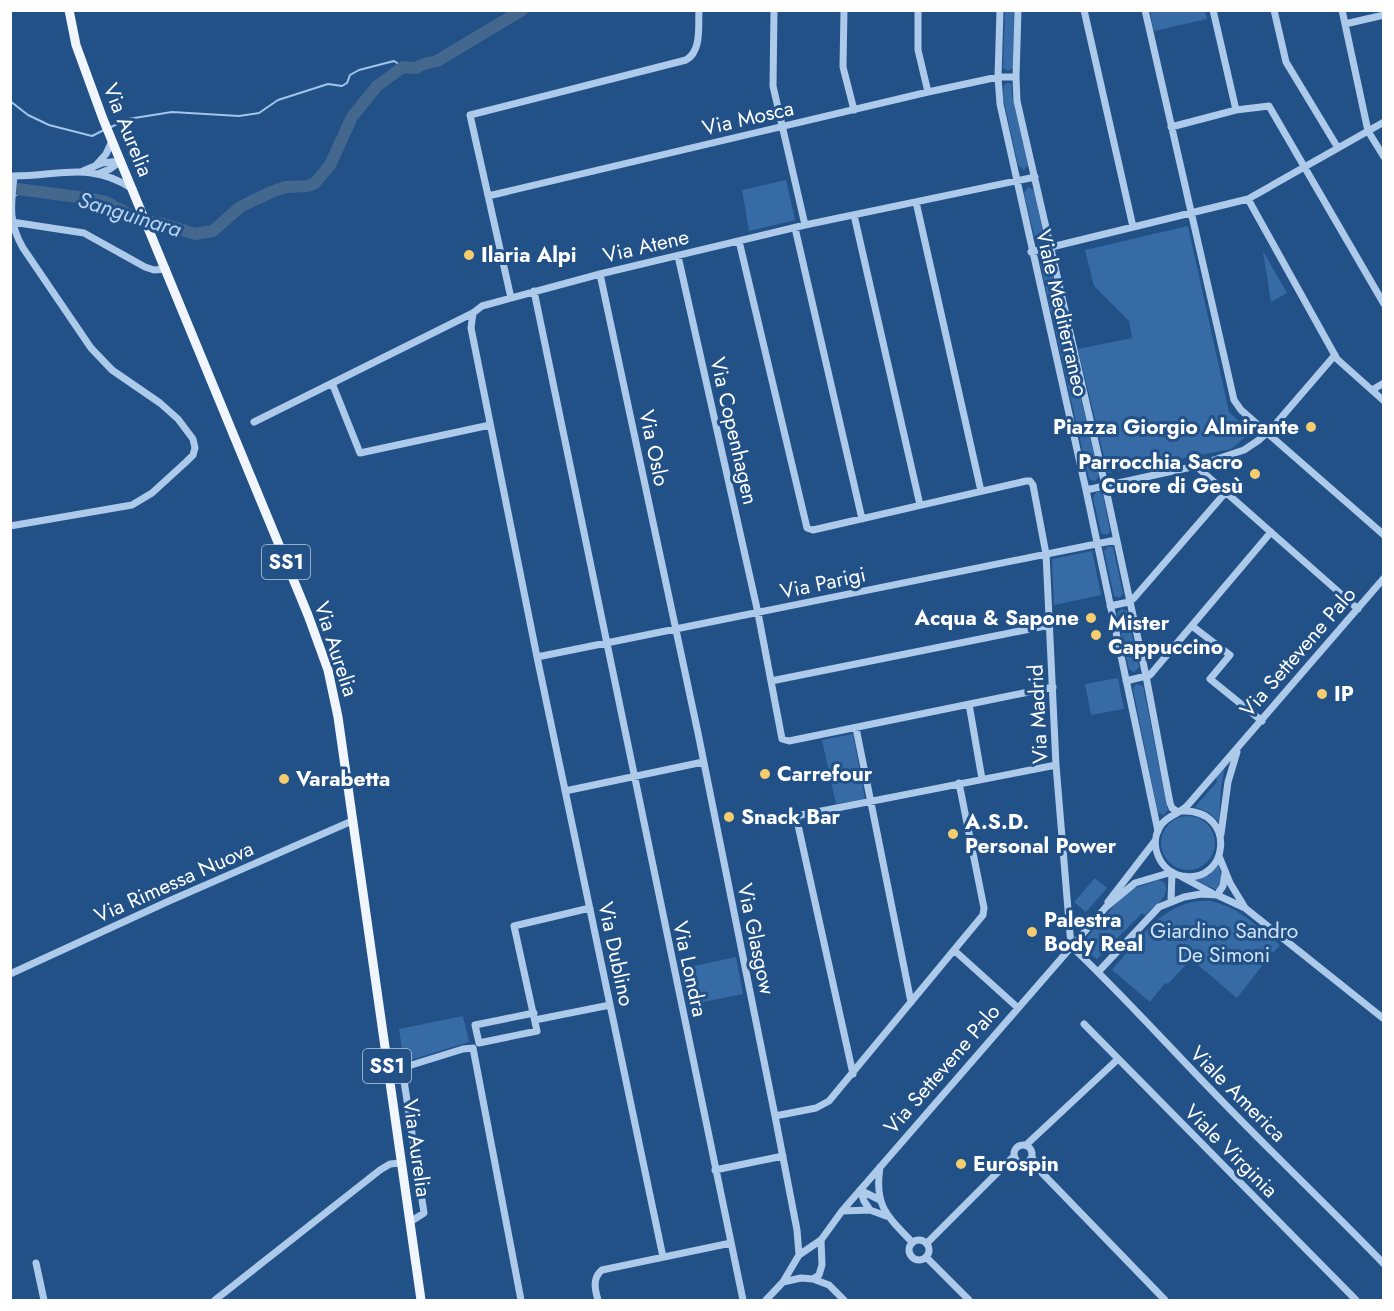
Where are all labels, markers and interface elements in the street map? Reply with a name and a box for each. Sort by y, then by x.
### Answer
street label: Via Aurelia [96,79,160,181]
street label: Via Mosca [699,93,797,143]
water label: Sanguinara [74,183,186,245]
street label: Via Atene [600,222,692,270]
street label: Viale Mediterraneo [1028,227,1096,399]
place label: Ilaria Alpi [481,240,577,270]
marker: Ilaria Alpi [462,248,476,262]
street label: Via Copenhagen [702,354,766,508]
street label: Via Oslo [631,407,677,489]
place label: Piazza Giorgio Almirante [1053,412,1299,442]
marker: Piazza Giorgio Almirante [1304,420,1318,434]
place label: Parrocchia Sacro Cuore di Gesù [1078,447,1243,501]
marker: Parrocchia Sacro Cuore di Gesù [1248,467,1262,481]
road number: SS1 [262,545,310,579]
street label: Via Parigi [777,559,869,607]
street label: Via Settevene Palo [1233,580,1363,724]
street label: Via Aurelia [307,598,365,700]
place label: Acqua & Sapone [914,603,1079,633]
place label: Mister Cappuccino [1108,608,1223,662]
marker: Acqua & Sapone [1084,611,1098,625]
marker: Mister Cappuccino [1089,628,1103,642]
street label: Via Madrid [1020,664,1056,764]
place label: IP [1334,679,1354,709]
marker: IP [1315,687,1329,701]
place label: Carrefour [777,759,873,789]
place label: Varabetta [295,764,390,794]
marker: Carrefour [758,767,772,781]
marker: Varabetta [277,772,291,786]
place label: Snack Bar [741,802,841,832]
place label: A.S.D. Personal Power [964,807,1117,861]
marker: Snack Bar [722,810,736,824]
marker: A.S.D. Personal Power [946,827,960,841]
street label: Via Rimessa Nuova [90,833,258,931]
street label: Via Glasgow [730,881,783,998]
street label: Via Dublino [590,899,642,1009]
place label: Palestra Body Real [1044,905,1143,959]
park label: Giardino Sandro De Simoni [1150,916,1298,970]
street label: Via Londra [665,918,715,1020]
marker: Palestra Body Real [1025,925,1039,939]
street label: Via Settevene Palo [877,997,1007,1141]
street label: Viale America [1183,1039,1293,1149]
road number: SS1 [363,1049,411,1083]
street label: Via Aurelia [395,1097,439,1199]
street label: Viale Virginia [1177,1097,1285,1205]
place label: Eurospin [973,1149,1059,1179]
marker: Eurospin [954,1157,968,1171]

